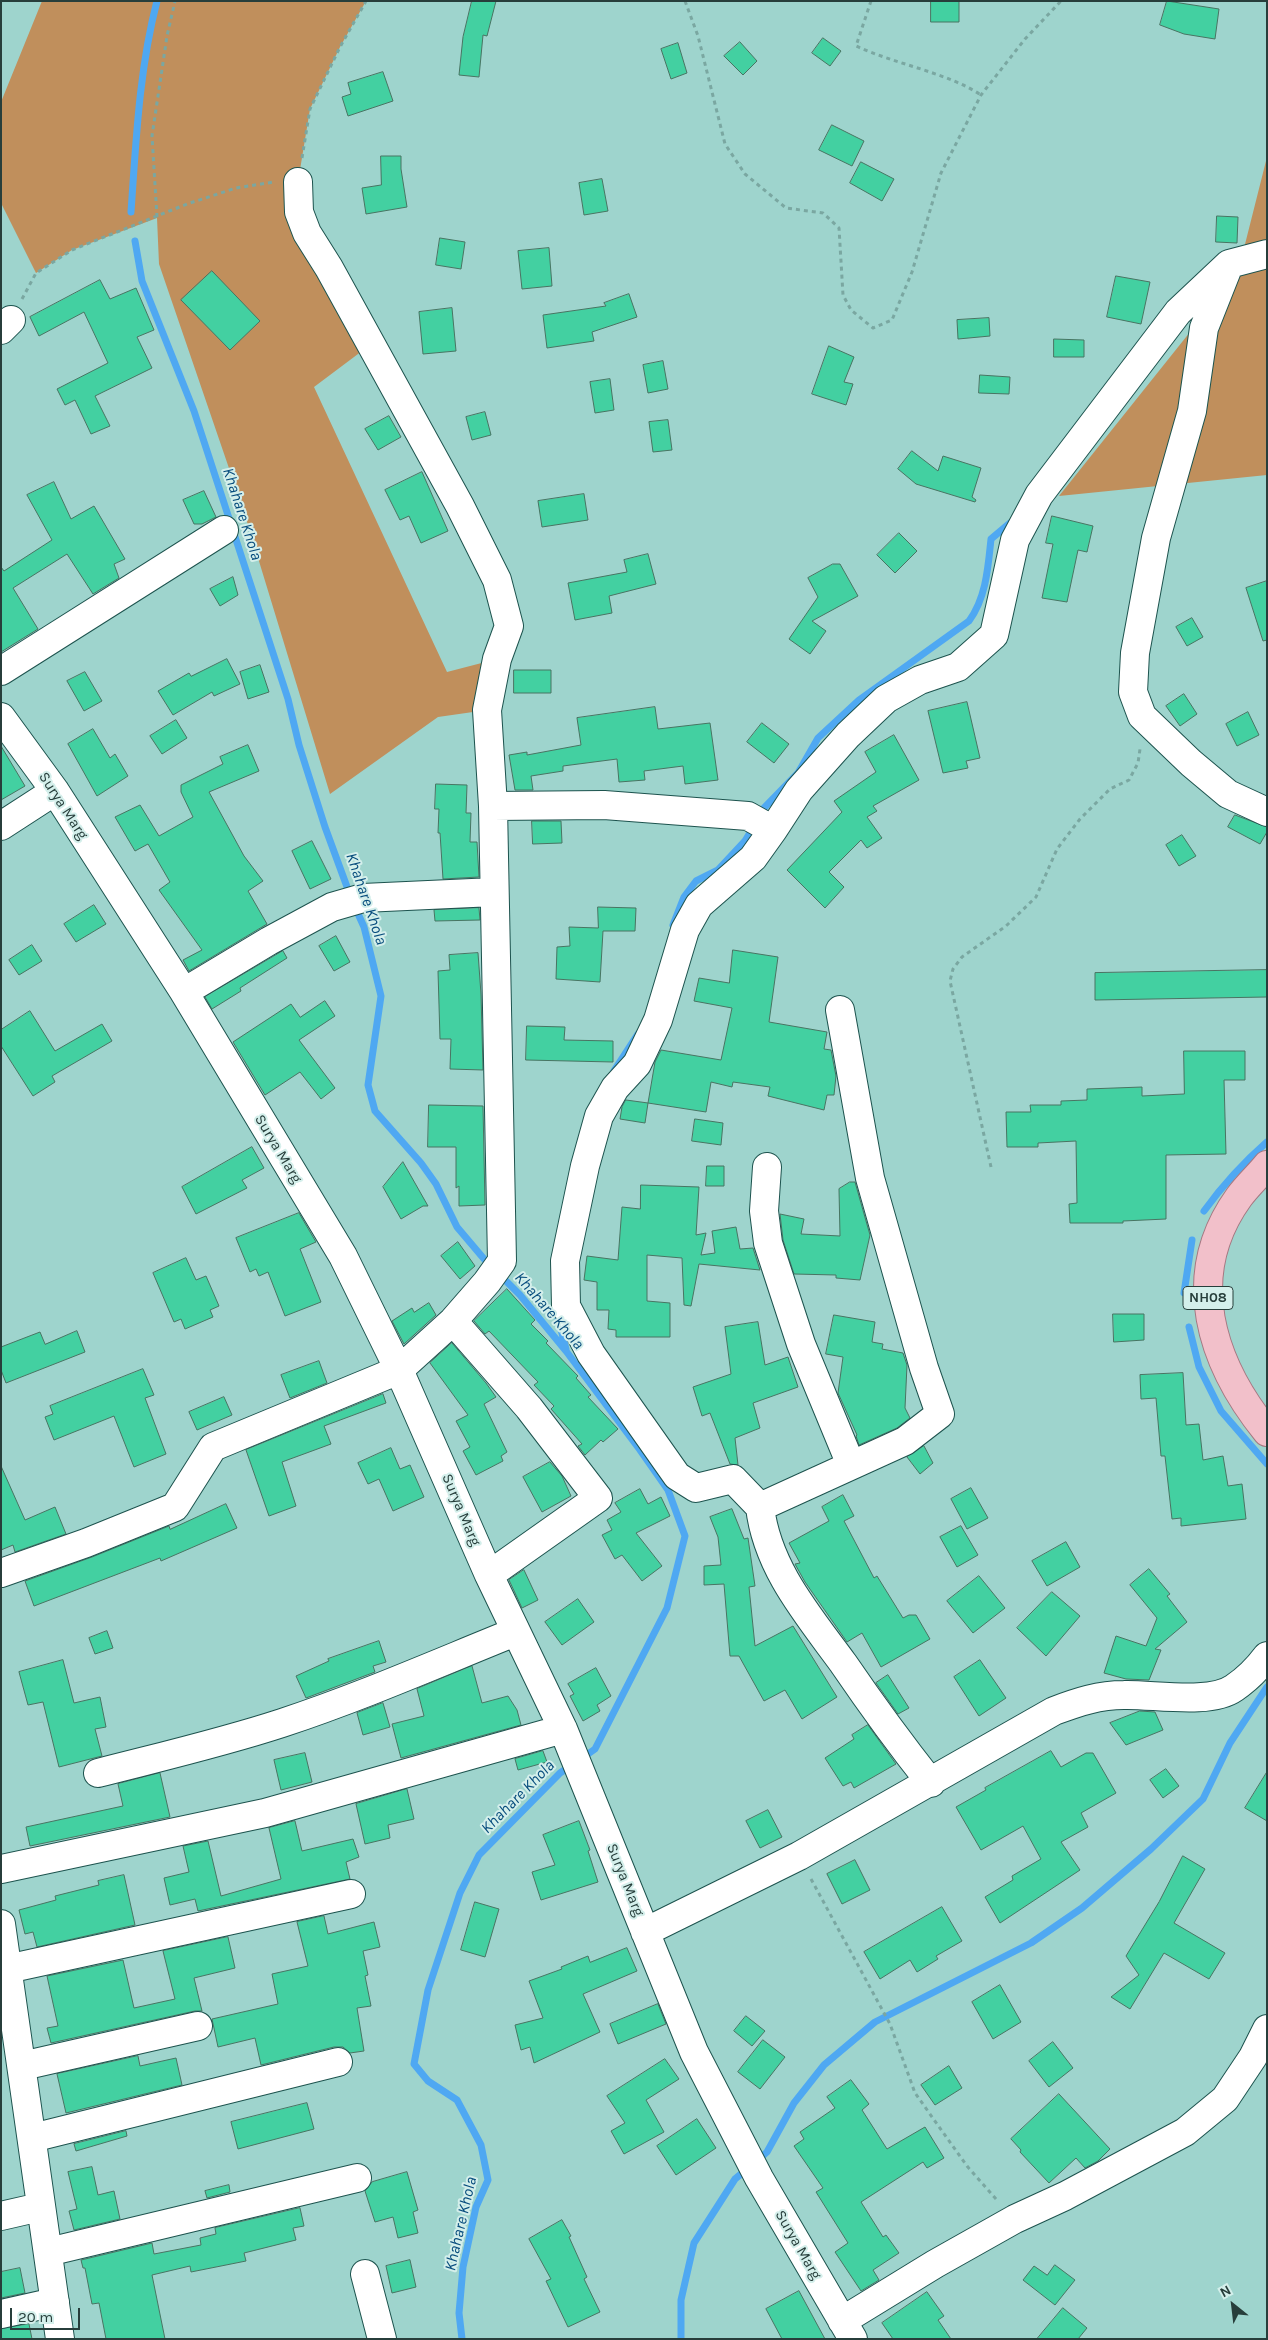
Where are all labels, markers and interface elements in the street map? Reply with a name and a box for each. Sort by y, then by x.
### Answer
water label: Khahare Khola [218,465,266,563]
street label: Surya Marg [34,769,92,843]
water label: Khahare Khola [341,850,391,948]
street label: Surya Marg [250,1111,306,1187]
water label: Khahare Khola [510,1268,588,1354]
road number: NH08 [1183,1286,1233,1310]
street label: Surya Marg [438,1471,484,1549]
water label: Khahare Khola [477,1756,559,1838]
street label: Surya Marg [602,1841,648,1919]
water label: Khahare Khola [441,2175,481,2273]
street label: Surya Marg [771,2207,825,2283]
north arrow [1208,2280,1258,2330]
text: N [1217,2282,1234,2301]
scale bar [12,2298,82,2330]
text: 20 m [18,2308,53,2326]

